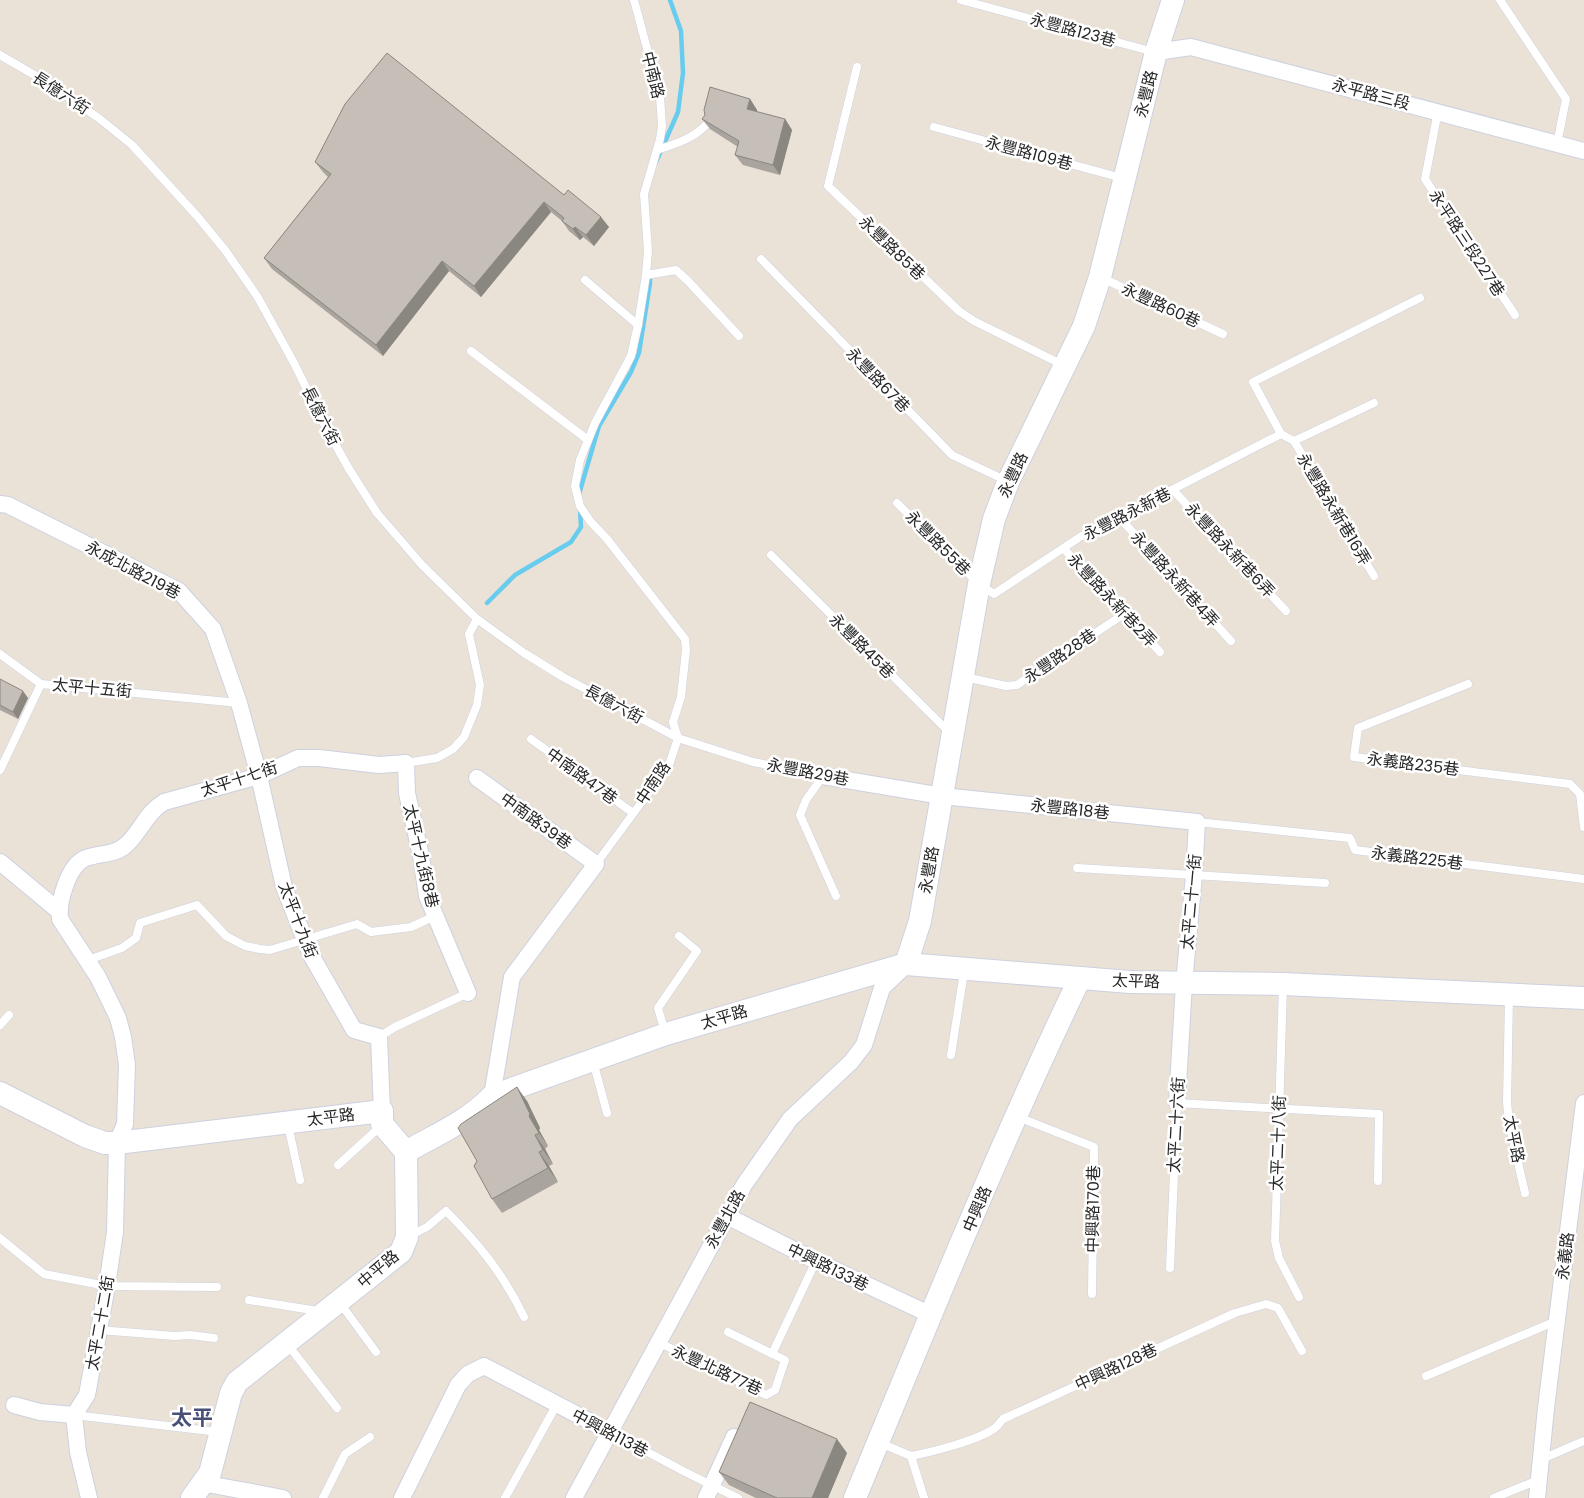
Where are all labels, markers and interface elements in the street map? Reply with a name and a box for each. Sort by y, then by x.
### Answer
street label: 永豐路123巷 [1028,8,1118,52]
street label: 中南路 [636,49,670,101]
street label: 長億六街 [28,66,94,120]
street label: 永豐路 [1129,68,1163,120]
street label: 永平路三段 [1329,73,1413,115]
street label: 永豐路109巷 [983,130,1075,176]
street label: 永平路三段227巷 [1424,185,1510,301]
street label: 永豐路85巷 [854,210,930,286]
street label: 永豐路60巷 [1118,277,1204,333]
street label: 永豐路67巷 [841,342,915,418]
street label: 長億六街 [296,382,346,450]
street label: 永豐路 [992,448,1034,502]
street label: 永豐路永新巷16弄 [1291,449,1377,569]
street label: 永豐路永新巷 [1079,482,1175,546]
street label: 永豐路永新巷6弄 [1180,497,1280,603]
street label: 永豐路55巷 [900,505,976,581]
street label: 永豐路永新巷4弄 [1126,526,1224,632]
street label: 永成北路219巷 [82,535,184,605]
street label: 永豐路永新巷2弄 [1062,548,1162,652]
street label: 永豐路45巷 [824,608,900,684]
street label: 永豐路28巷 [1019,623,1101,689]
street label: 太平十五街 [51,673,133,703]
street label: 長億六街 [580,679,648,729]
street label: 中南路47巷 [542,742,622,810]
street label: 永義路235巷 [1366,747,1460,781]
street label: 永豐路29巷 [765,753,851,791]
street label: 太平十七街 [197,756,281,802]
street label: 中南路 [630,757,676,809]
street label: 中南路39巷 [495,787,577,855]
street label: 永豐路18巷 [1029,793,1111,825]
street label: 太平十九街8巷 [398,802,444,910]
street label: 永義路225巷 [1370,841,1464,875]
street label: 永豐路 [914,844,944,896]
street label: 太平二十一街 [1175,853,1207,951]
street label: 太平十九街 [273,879,323,961]
street label: 太平路 [1112,969,1160,993]
street label: 太平路 [698,999,750,1035]
street label: 太平二十六街 [1162,1076,1190,1174]
street label: 太平二十八街 [1265,1095,1291,1191]
street label: 太平路 [306,1103,356,1131]
street label: 太平路 [1498,1113,1530,1165]
street label: 中興路170巷 [1081,1165,1105,1253]
street label: 中興路 [957,1182,997,1236]
street label: 永豐北路 [699,1185,751,1253]
street label: 永義路 [1551,1231,1579,1281]
street label: 中興路133巷 [783,1237,873,1297]
street label: 中平路 [352,1245,404,1293]
street label: 太平二十二街 [80,1274,120,1372]
street label: 中興路128巷 [1071,1338,1161,1396]
street label: 永豐北路77巷 [668,1339,766,1401]
district label: 太平 [171,1403,213,1432]
street label: 中興路113巷 [568,1403,652,1463]

